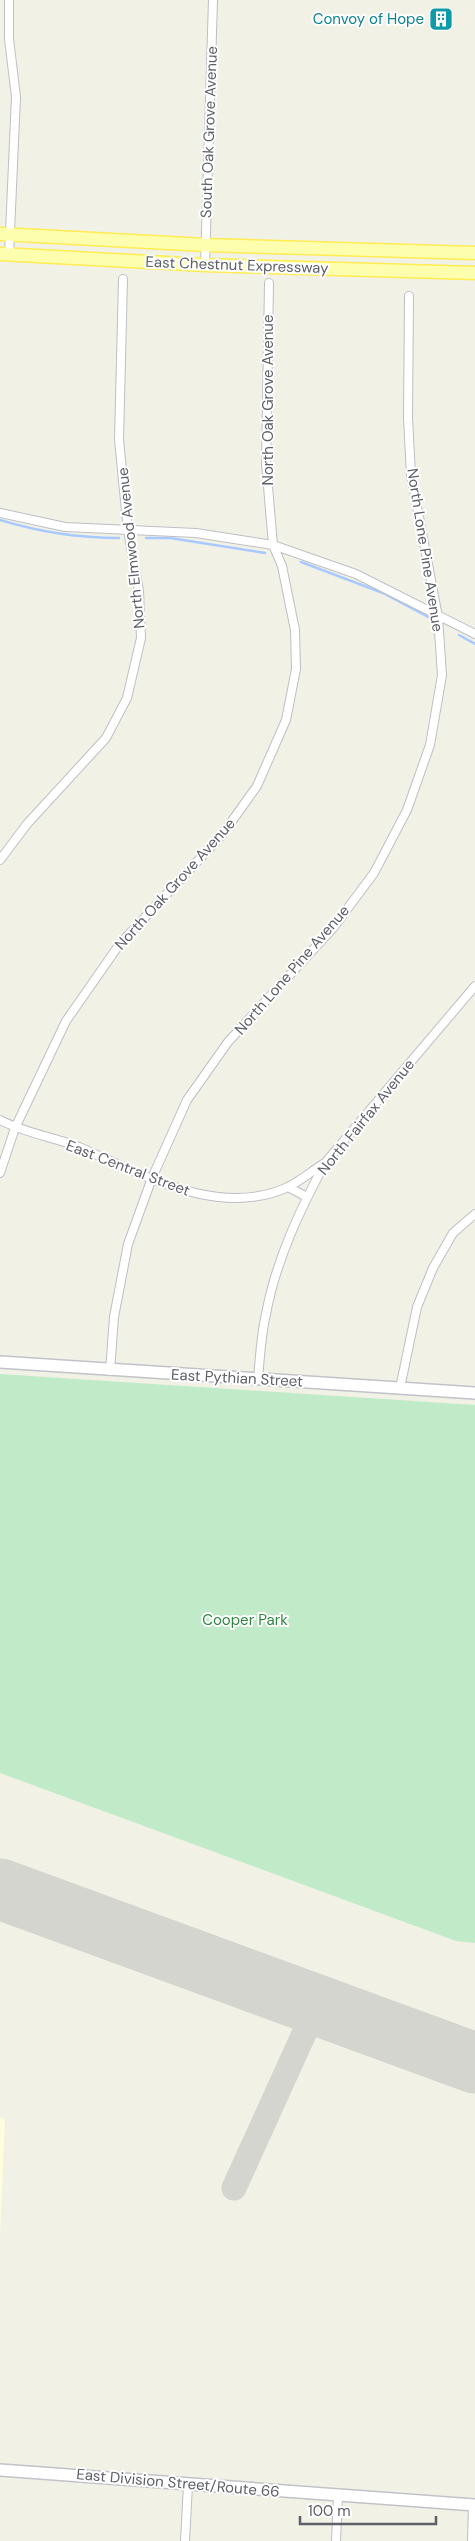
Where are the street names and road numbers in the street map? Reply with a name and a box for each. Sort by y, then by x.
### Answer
street label: South Oak Grove Avenue [196,46,222,218]
street label: East Chestnut Expressway [145,252,329,278]
street label: North Oak Grove Avenue [258,315,278,485]
street label: North Elmwood Avenue [113,466,149,630]
street label: North Lone Pine Avenue [402,467,448,633]
street label: North Oak Grove Avenue [110,814,240,954]
street label: North Lone Pine Avenue [230,901,354,1039]
street label: North Fairfax Avenue [313,1055,419,1179]
street label: East Central Street [63,1135,193,1201]
street label: East Pythian Street [171,1365,304,1391]
street label: East Division Street/Route 66 [76,2464,280,2502]

